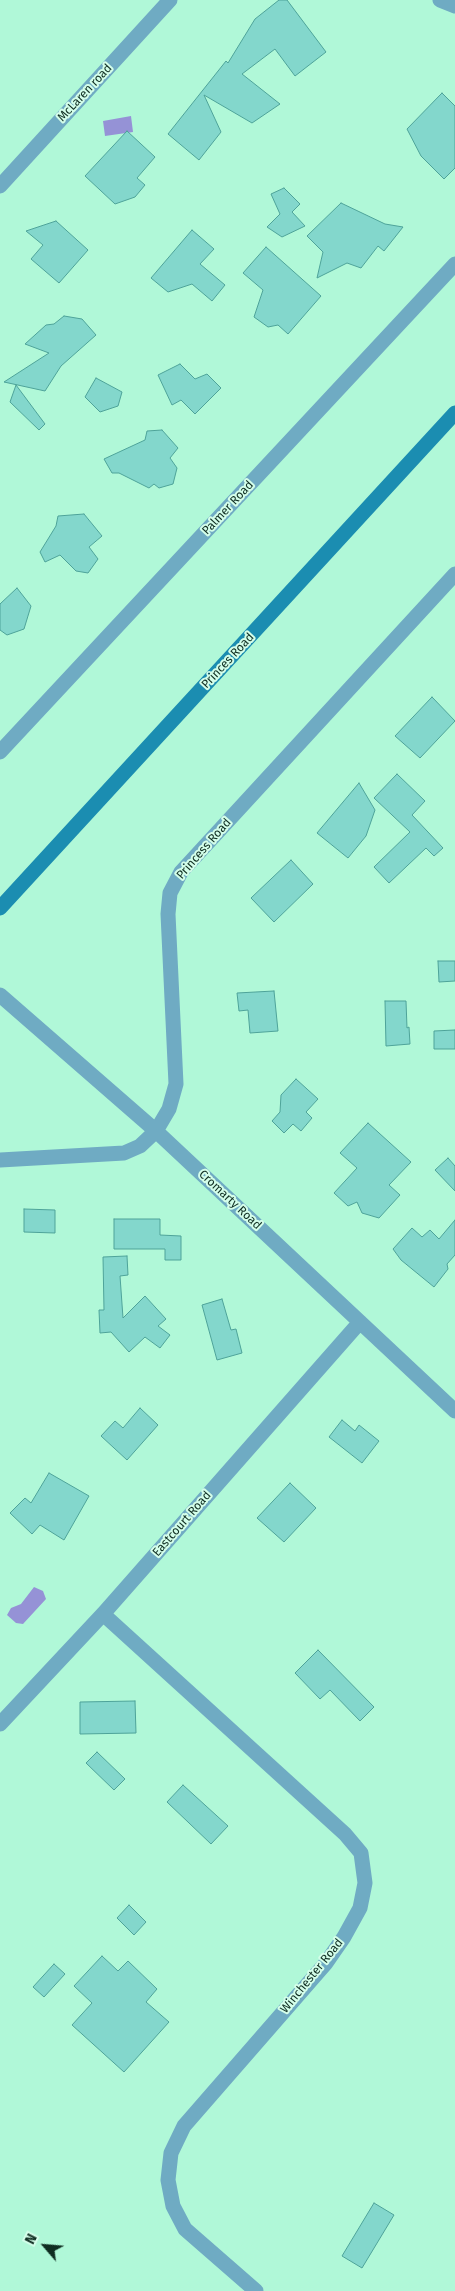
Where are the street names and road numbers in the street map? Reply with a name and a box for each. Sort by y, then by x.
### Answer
street label: McLaren road [55,61,115,125]
street label: Palmer Road [199,478,257,538]
street label: Princes Road [199,630,257,692]
street label: Princess Road [174,816,234,882]
street label: Cromarty Road [196,1167,264,1233]
street label: Eastcourt Road [150,1488,214,1560]
street label: Winchester Road [278,1936,346,2016]

